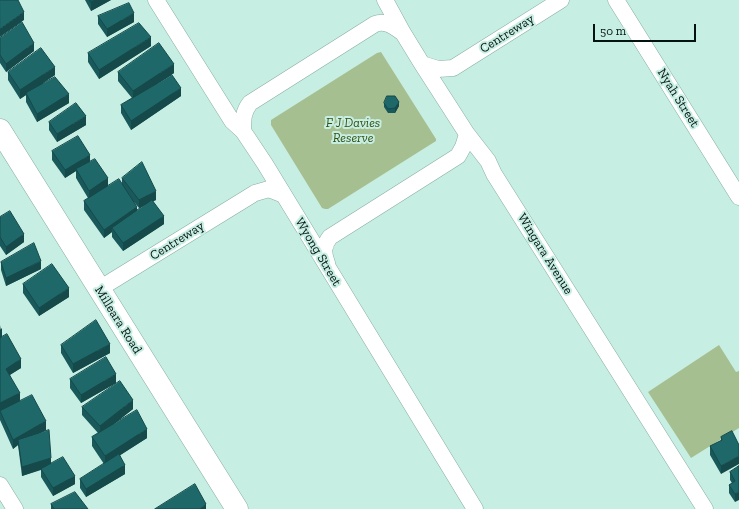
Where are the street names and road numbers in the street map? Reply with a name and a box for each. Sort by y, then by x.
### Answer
street label: Centreway [477,11,537,57]
street label: Nyah Street [654,66,702,130]
street label: Wingara Avenue [514,211,576,297]
street label: Wyong Street [292,215,344,289]
street label: Centreway [147,218,207,264]
street label: Milleara Road [91,283,145,357]

